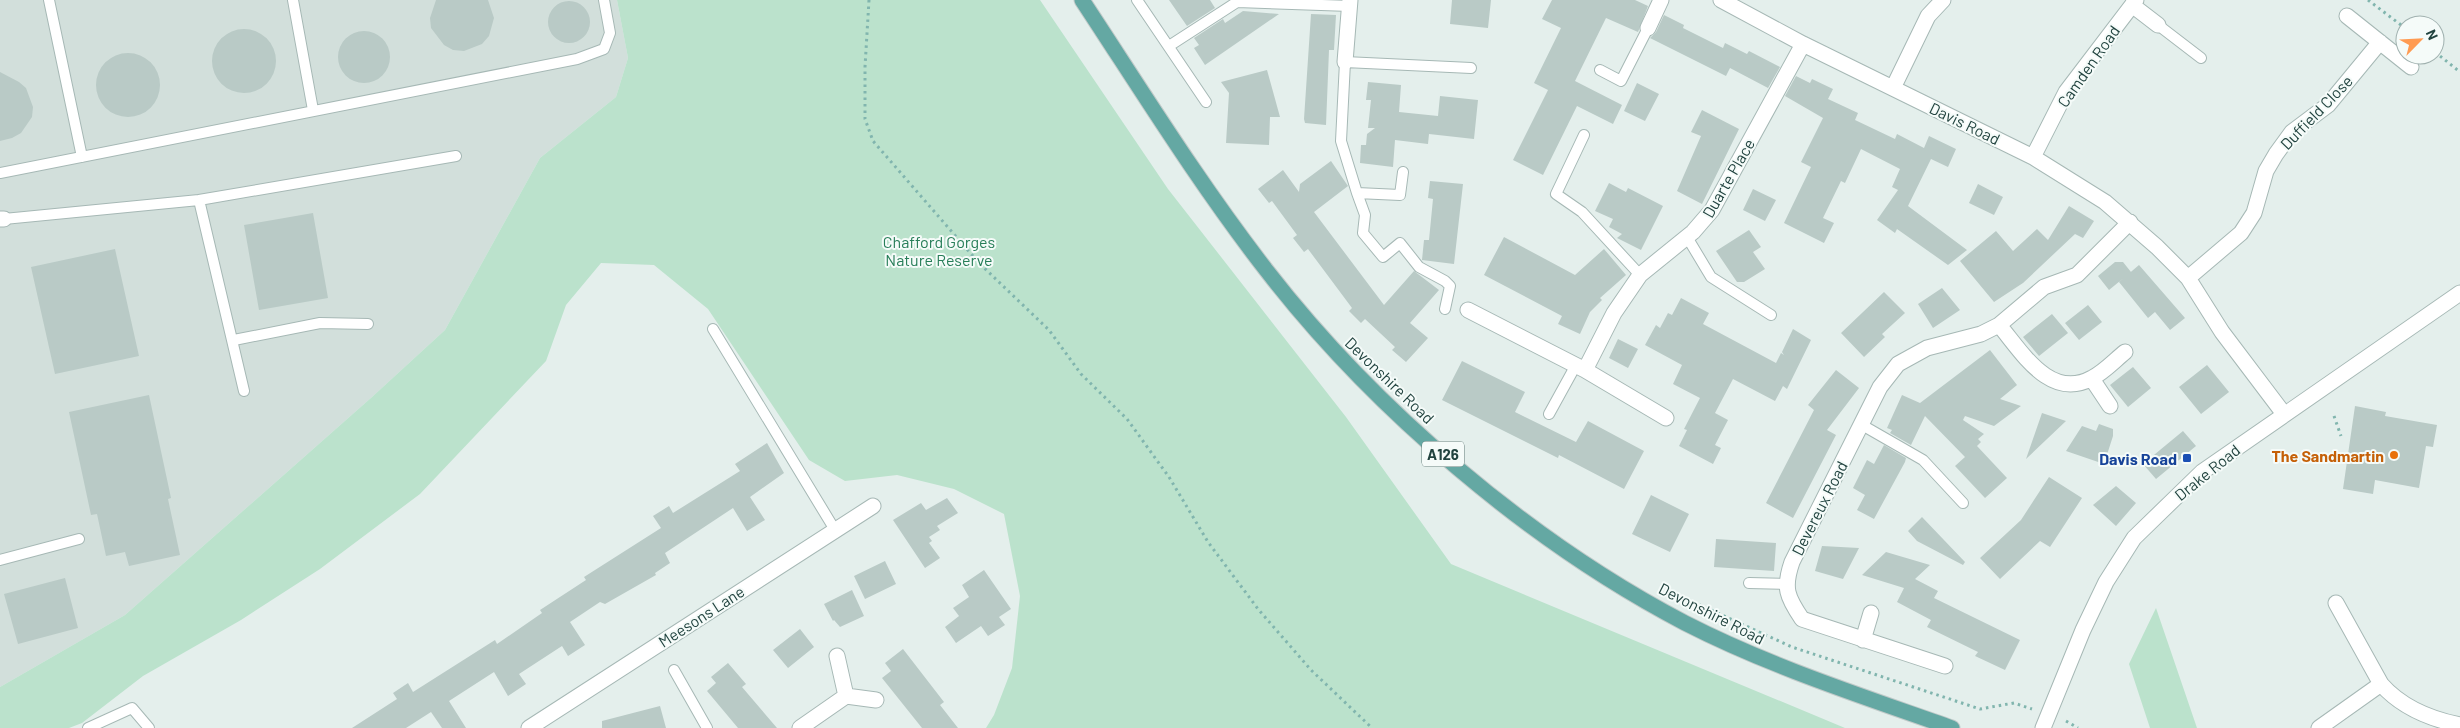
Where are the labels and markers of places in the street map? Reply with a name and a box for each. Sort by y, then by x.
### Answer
place label: The Sandmartin [2271,446,2384,465]
place label: Davis Road [2099,449,2177,468]
marker: The Sandmartin [2388,449,2400,461]
marker: Davis Road [2181,452,2193,464]

